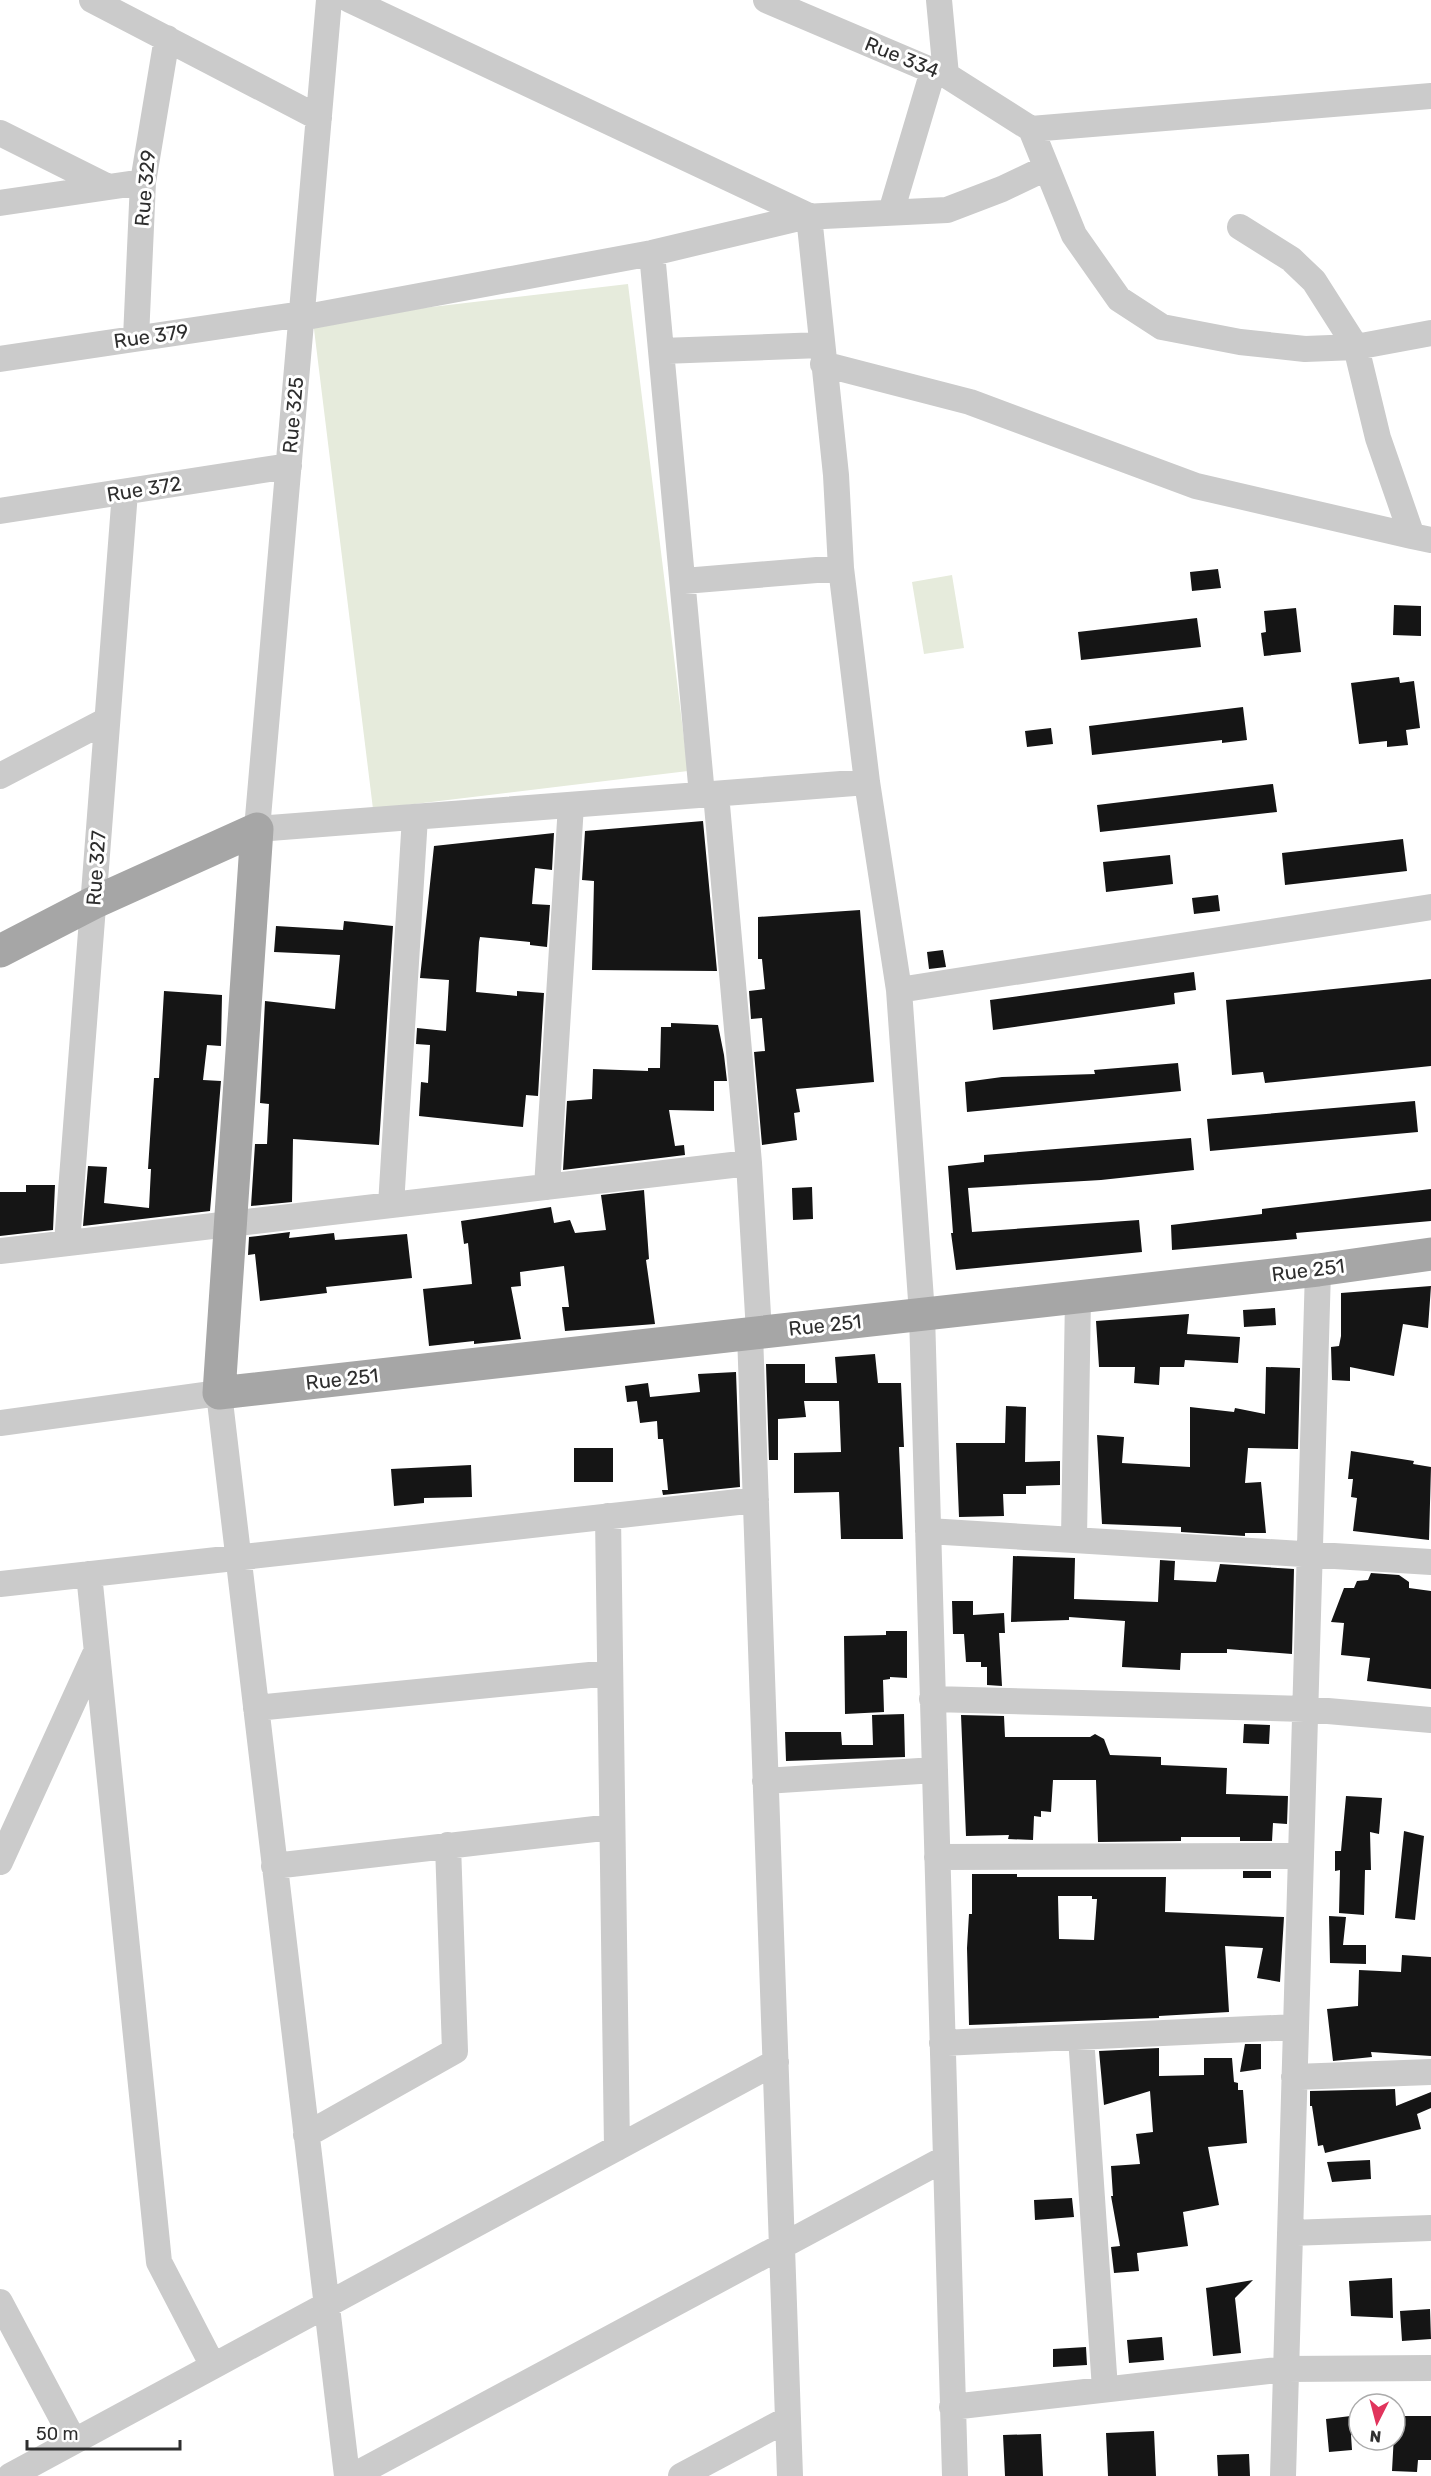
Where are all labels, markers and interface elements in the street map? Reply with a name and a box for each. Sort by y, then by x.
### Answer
street label: Rue 334 [861,31,943,83]
street label: Rue 329 [130,149,160,227]
street label: Rue 379 [112,319,190,353]
street label: Rue 325 [278,376,308,454]
street label: Rue 372 [105,471,183,507]
street label: Rue 327 [81,830,111,906]
street label: Rue 251 [1270,1254,1346,1286]
street label: Rue 251 [787,1309,863,1341]
street label: Rue 251 [304,1363,380,1395]
north arrow [1347,2392,1407,2452]
scale bar [27,2413,180,2451]
text: 50 m [36,2423,79,2445]
text: N [1369,2426,1382,2446]

